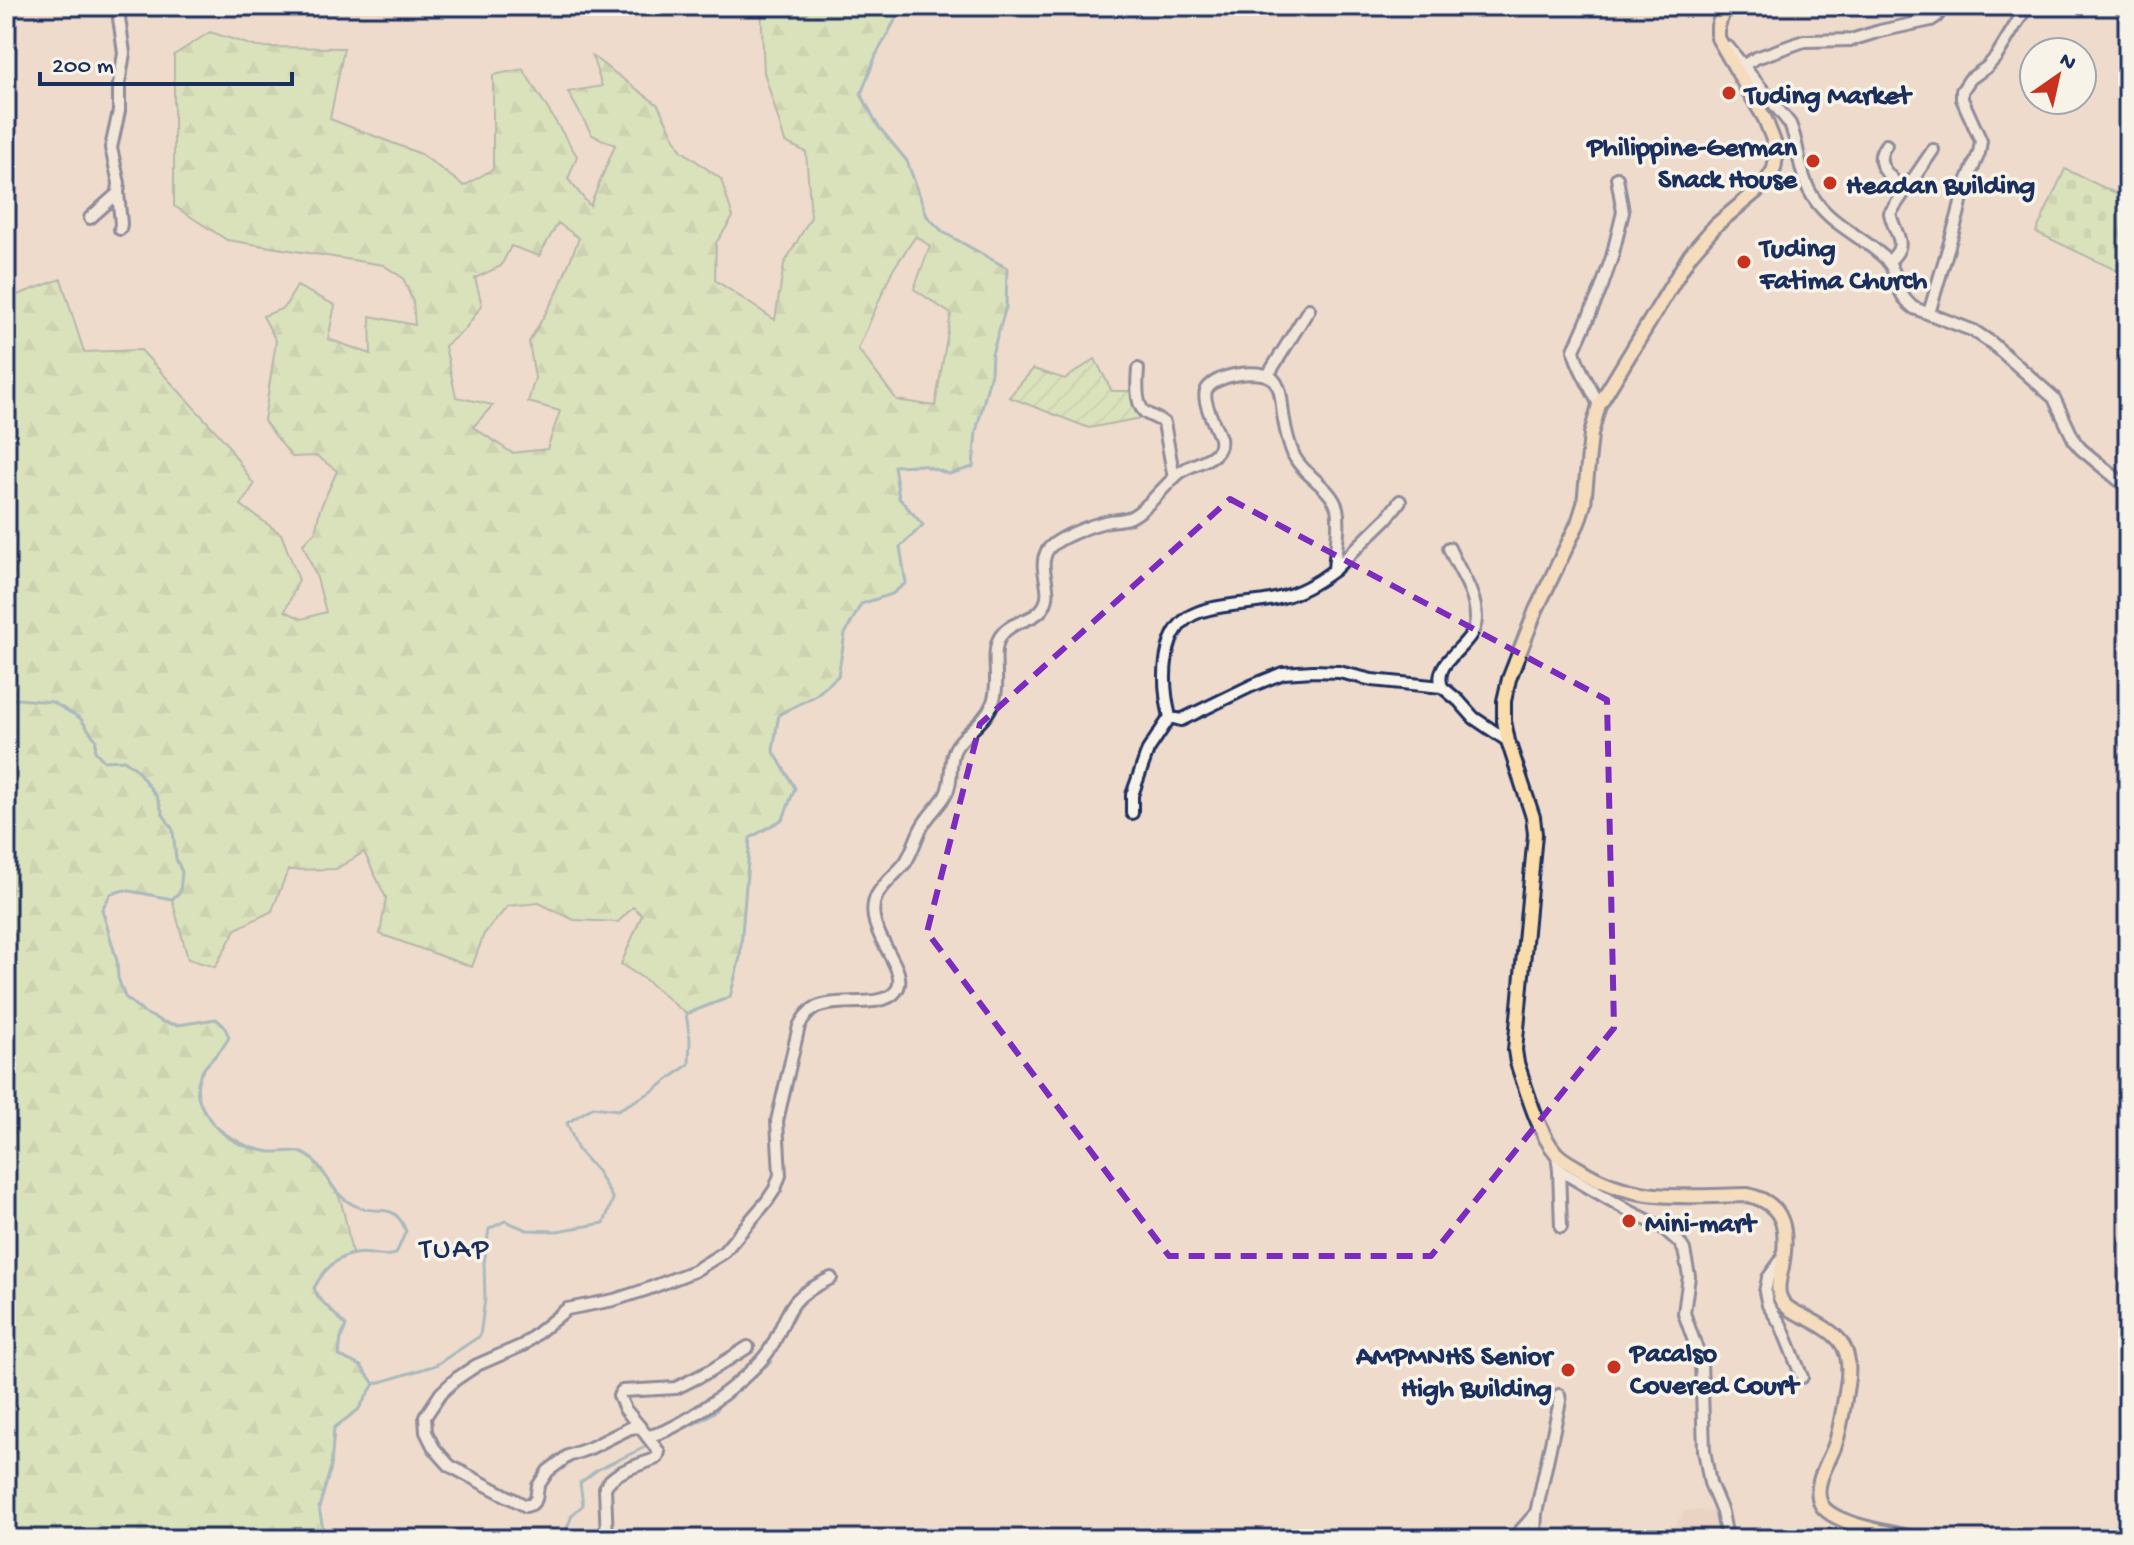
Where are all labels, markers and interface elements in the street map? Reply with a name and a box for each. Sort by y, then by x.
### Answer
scale bar [40,36,292,86]
north arrow [2018,36,2098,116]
text: N [2054,48,2080,78]
text: 200 m [52,53,114,82]
place label: Tuding Market [1743,81,1913,114]
marker: Tuding Market [1720,84,1738,102]
place label: Philippine-German Snack House [1585,133,1799,198]
marker: Philippine-German Snack House [1804,152,1822,170]
place label: Headan Building [1846,171,2035,204]
marker: Headan Building [1821,174,1839,192]
place label: Tuding Fatima Church [1758,234,1927,299]
marker: Tuding Fatima Church [1735,253,1753,271]
place label: Mini-mart [1645,1209,1758,1242]
marker: Mini-mart [1620,1212,1638,1230]
district label: TUAP [417,1234,491,1269]
place label: Pacalso Covered Court [1628,1339,1801,1404]
place label: AMPMNHS Senior High Building [1355,1342,1555,1407]
marker: Pacalso Covered Court [1605,1358,1623,1376]
marker: AMPMNHS Senior High Building [1559,1361,1577,1379]

